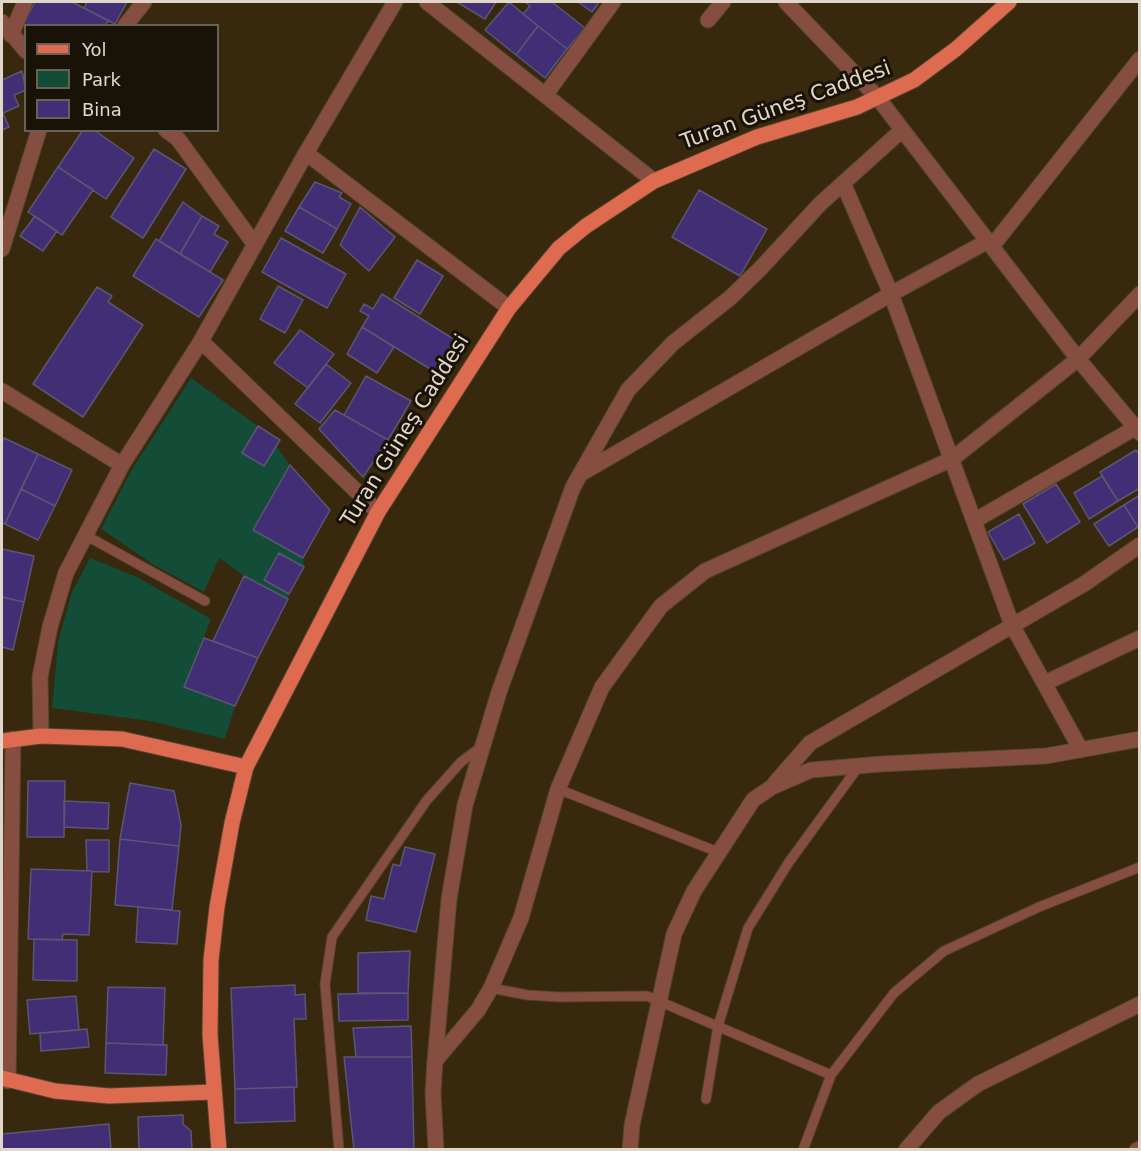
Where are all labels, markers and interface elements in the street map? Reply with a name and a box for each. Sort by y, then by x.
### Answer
legend [24,24,219,132]
text: Yol [82,39,107,60]
street label: Turan Güneş Caddesi [678,56,894,156]
text: Park [82,69,121,90]
text: Bina [82,99,122,120]
street label: Turan Güneş Caddesi [337,330,475,532]

